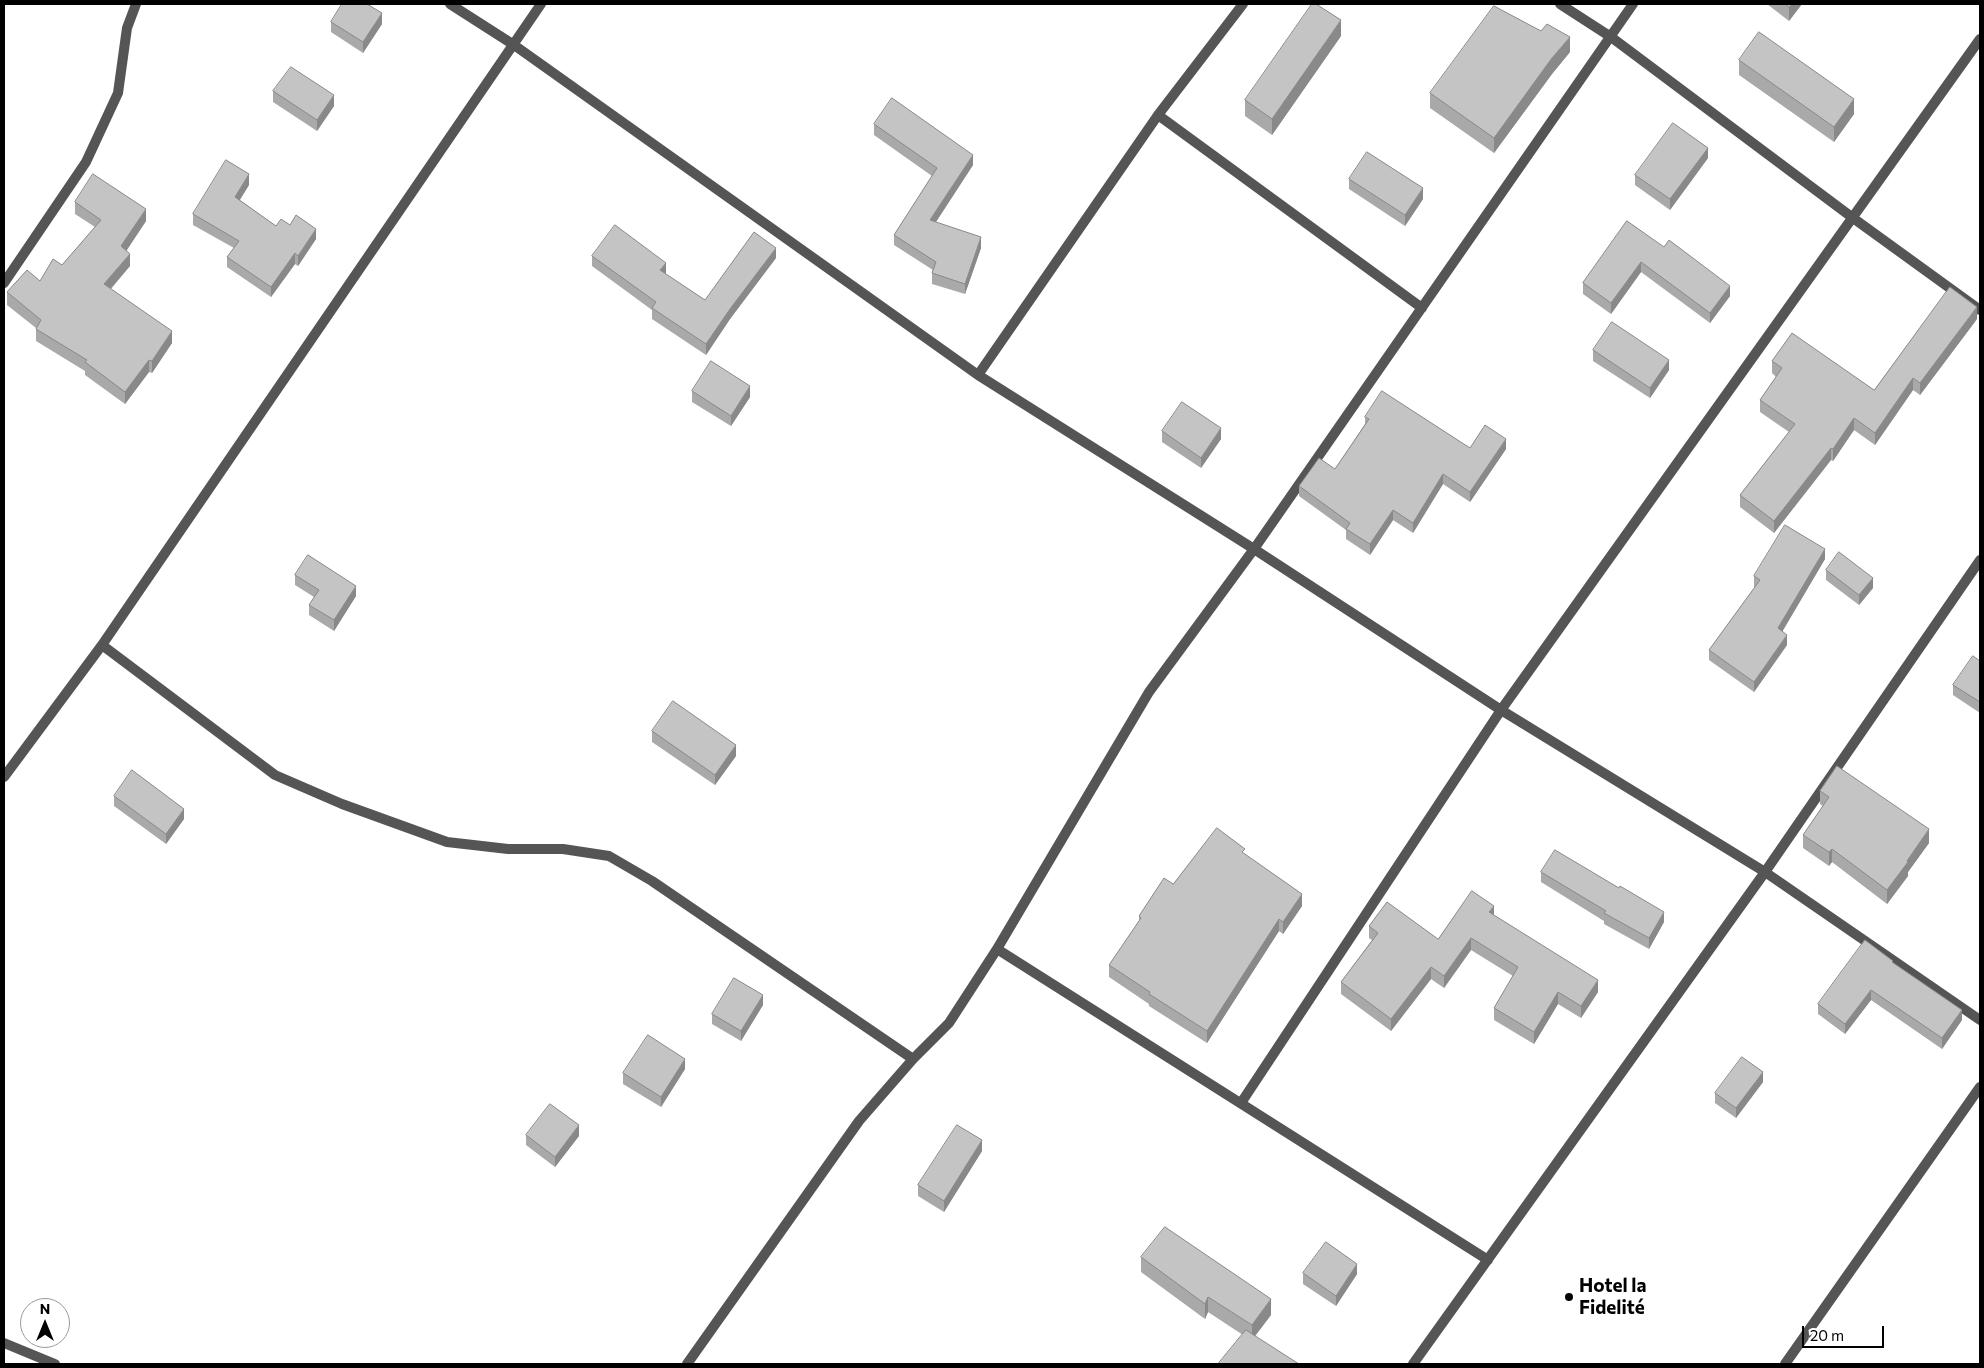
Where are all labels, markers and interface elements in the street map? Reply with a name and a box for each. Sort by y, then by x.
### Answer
place label: Hotel la Fidelité [1579,1275,1646,1319]
marker: Hotel la Fidelité [1563,1291,1575,1303]
north arrow [20,1298,70,1348]
text: N [40,1300,50,1317]
scale bar [1804,1316,1886,1348]
text: 20 m [1810,1326,1844,1344]

